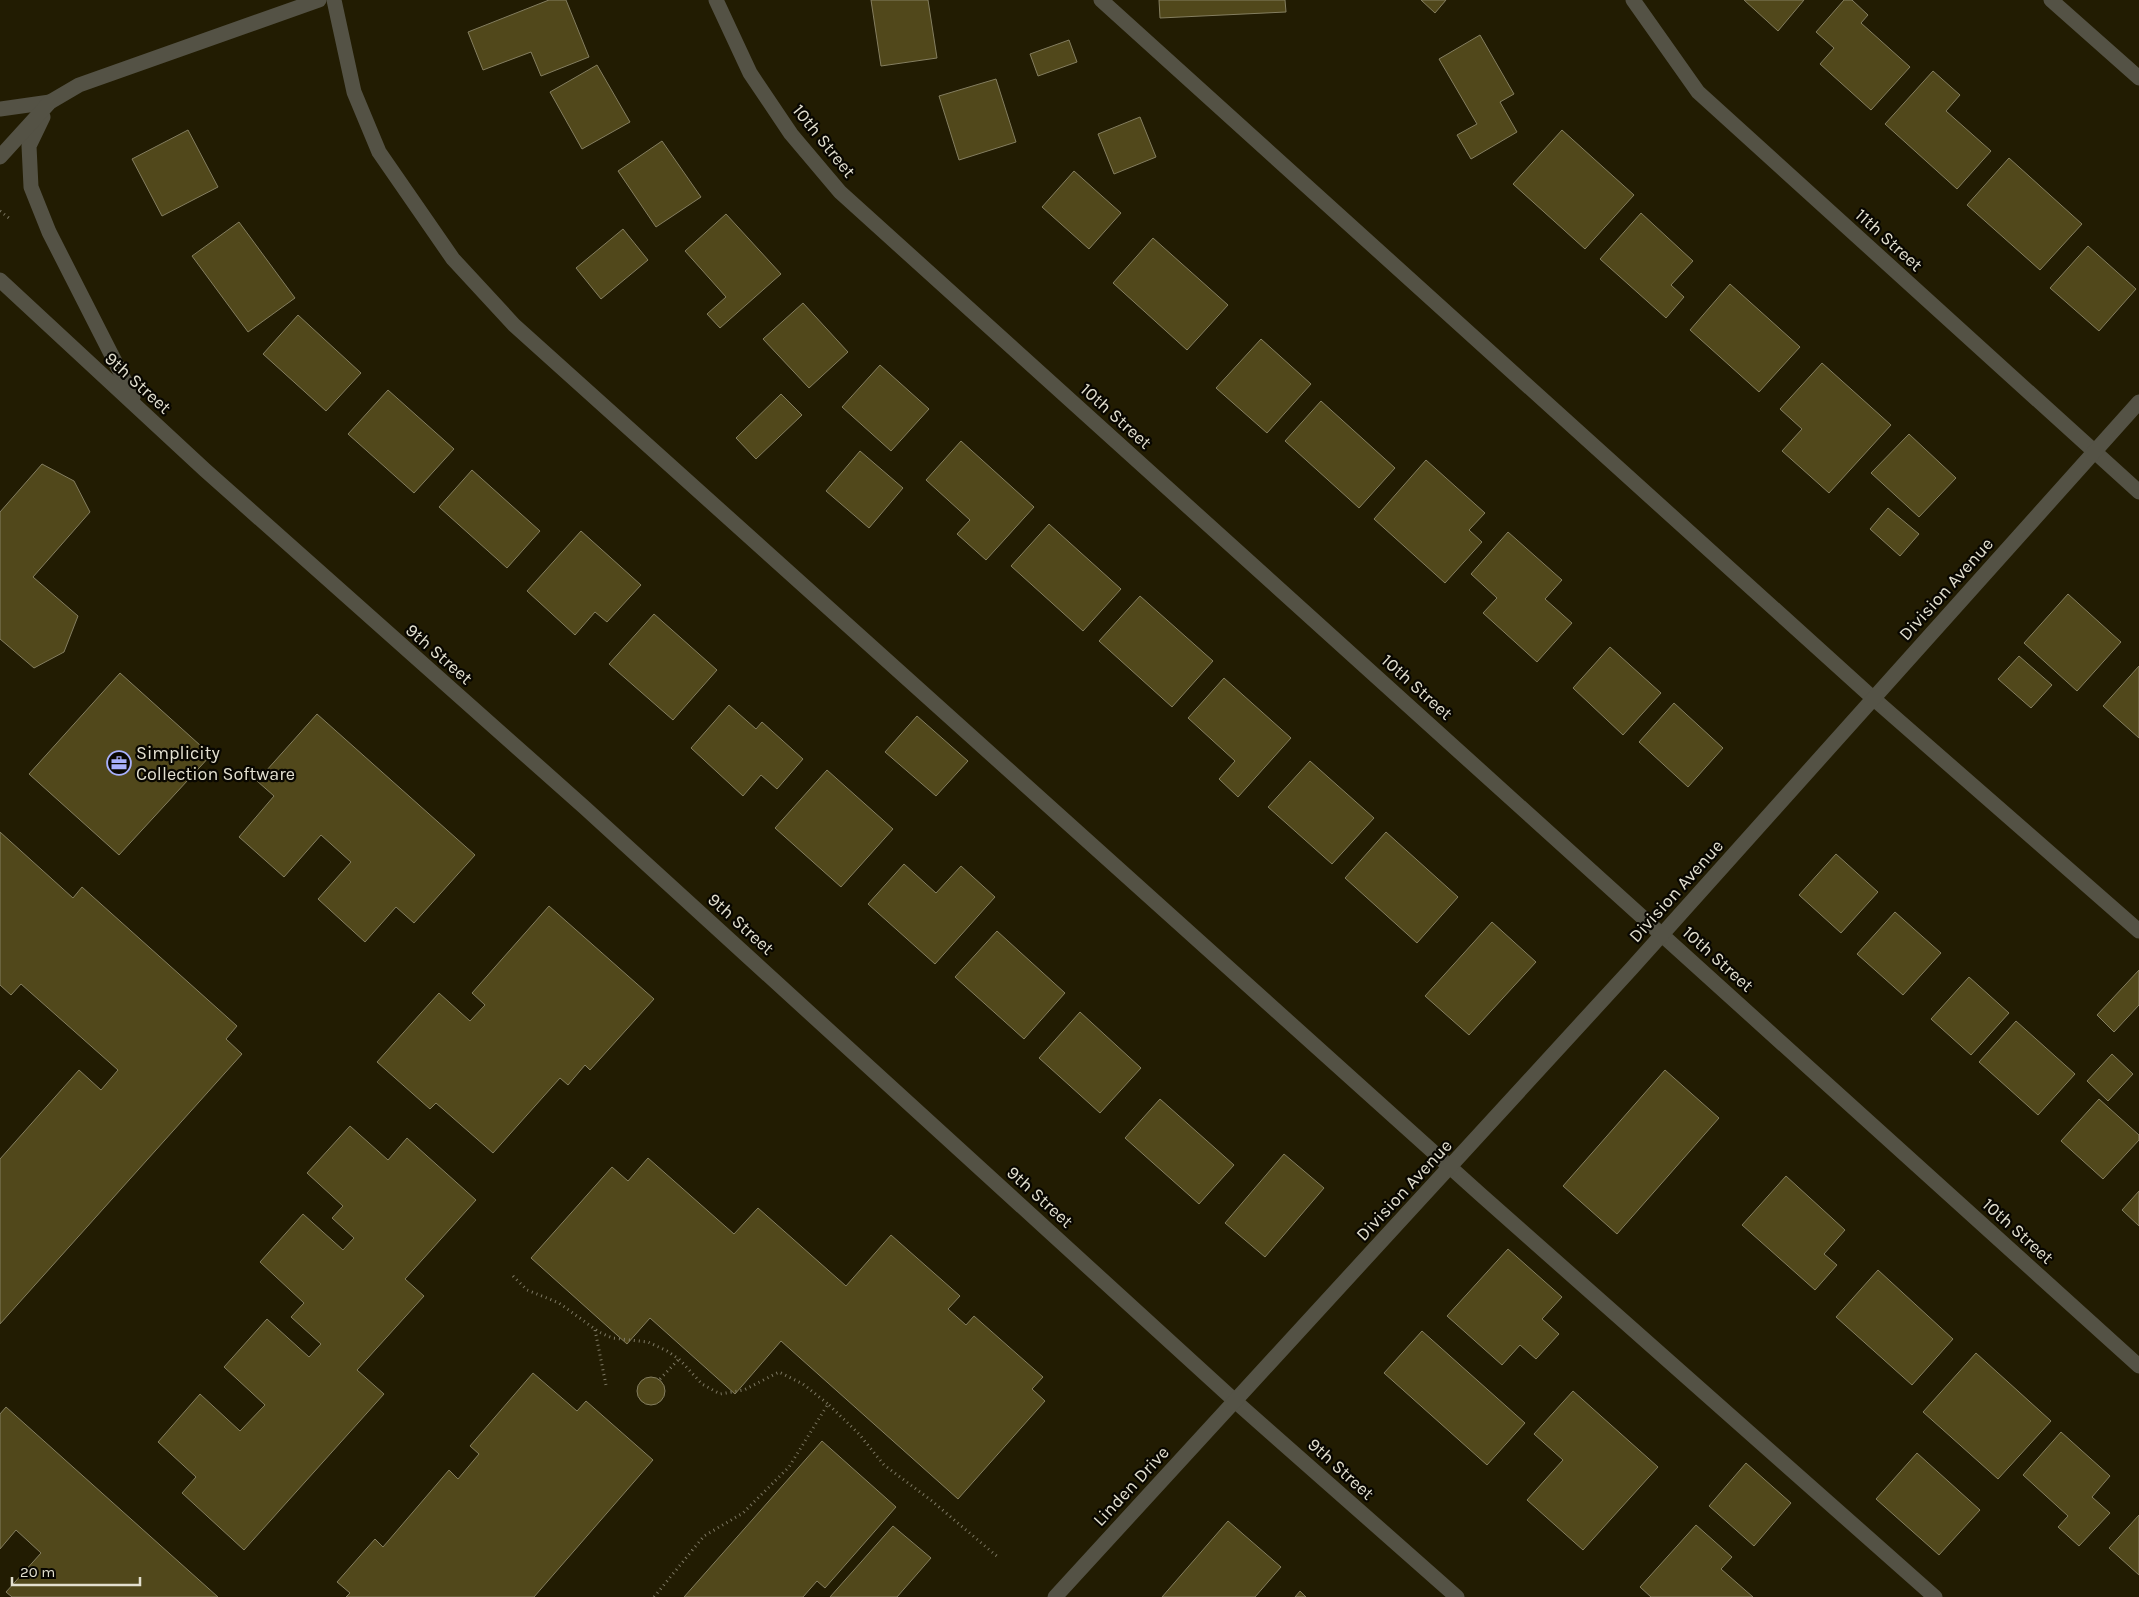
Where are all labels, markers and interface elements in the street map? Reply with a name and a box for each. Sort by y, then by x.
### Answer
street label: 10th Street [788,100,860,182]
street label: 11th Street [1851,204,1927,276]
street label: 9th Street [100,347,176,419]
street label: 10th Street [1076,378,1156,454]
street label: Division Avenue [1894,533,1998,645]
street label: 9th Street [401,619,477,689]
street label: 10th Street [1377,649,1457,725]
place label: Simplicity Collection Software [136,742,295,785]
office icon: Simplicity Collection Software [106,750,132,776]
street label: Division Avenue [1624,835,1728,947]
street label: 9th Street [703,888,779,960]
street label: 10th Street [1678,921,1758,997]
street label: Division Avenue [1351,1135,1457,1245]
street label: 9th Street [1002,1161,1078,1233]
street label: 10th Street [1978,1193,2058,1269]
street label: 9th Street [1303,1433,1379,1505]
street label: Linden Drive [1088,1441,1174,1531]
scale bar [12,1554,140,1586]
text: 20 m [20,1563,55,1581]

